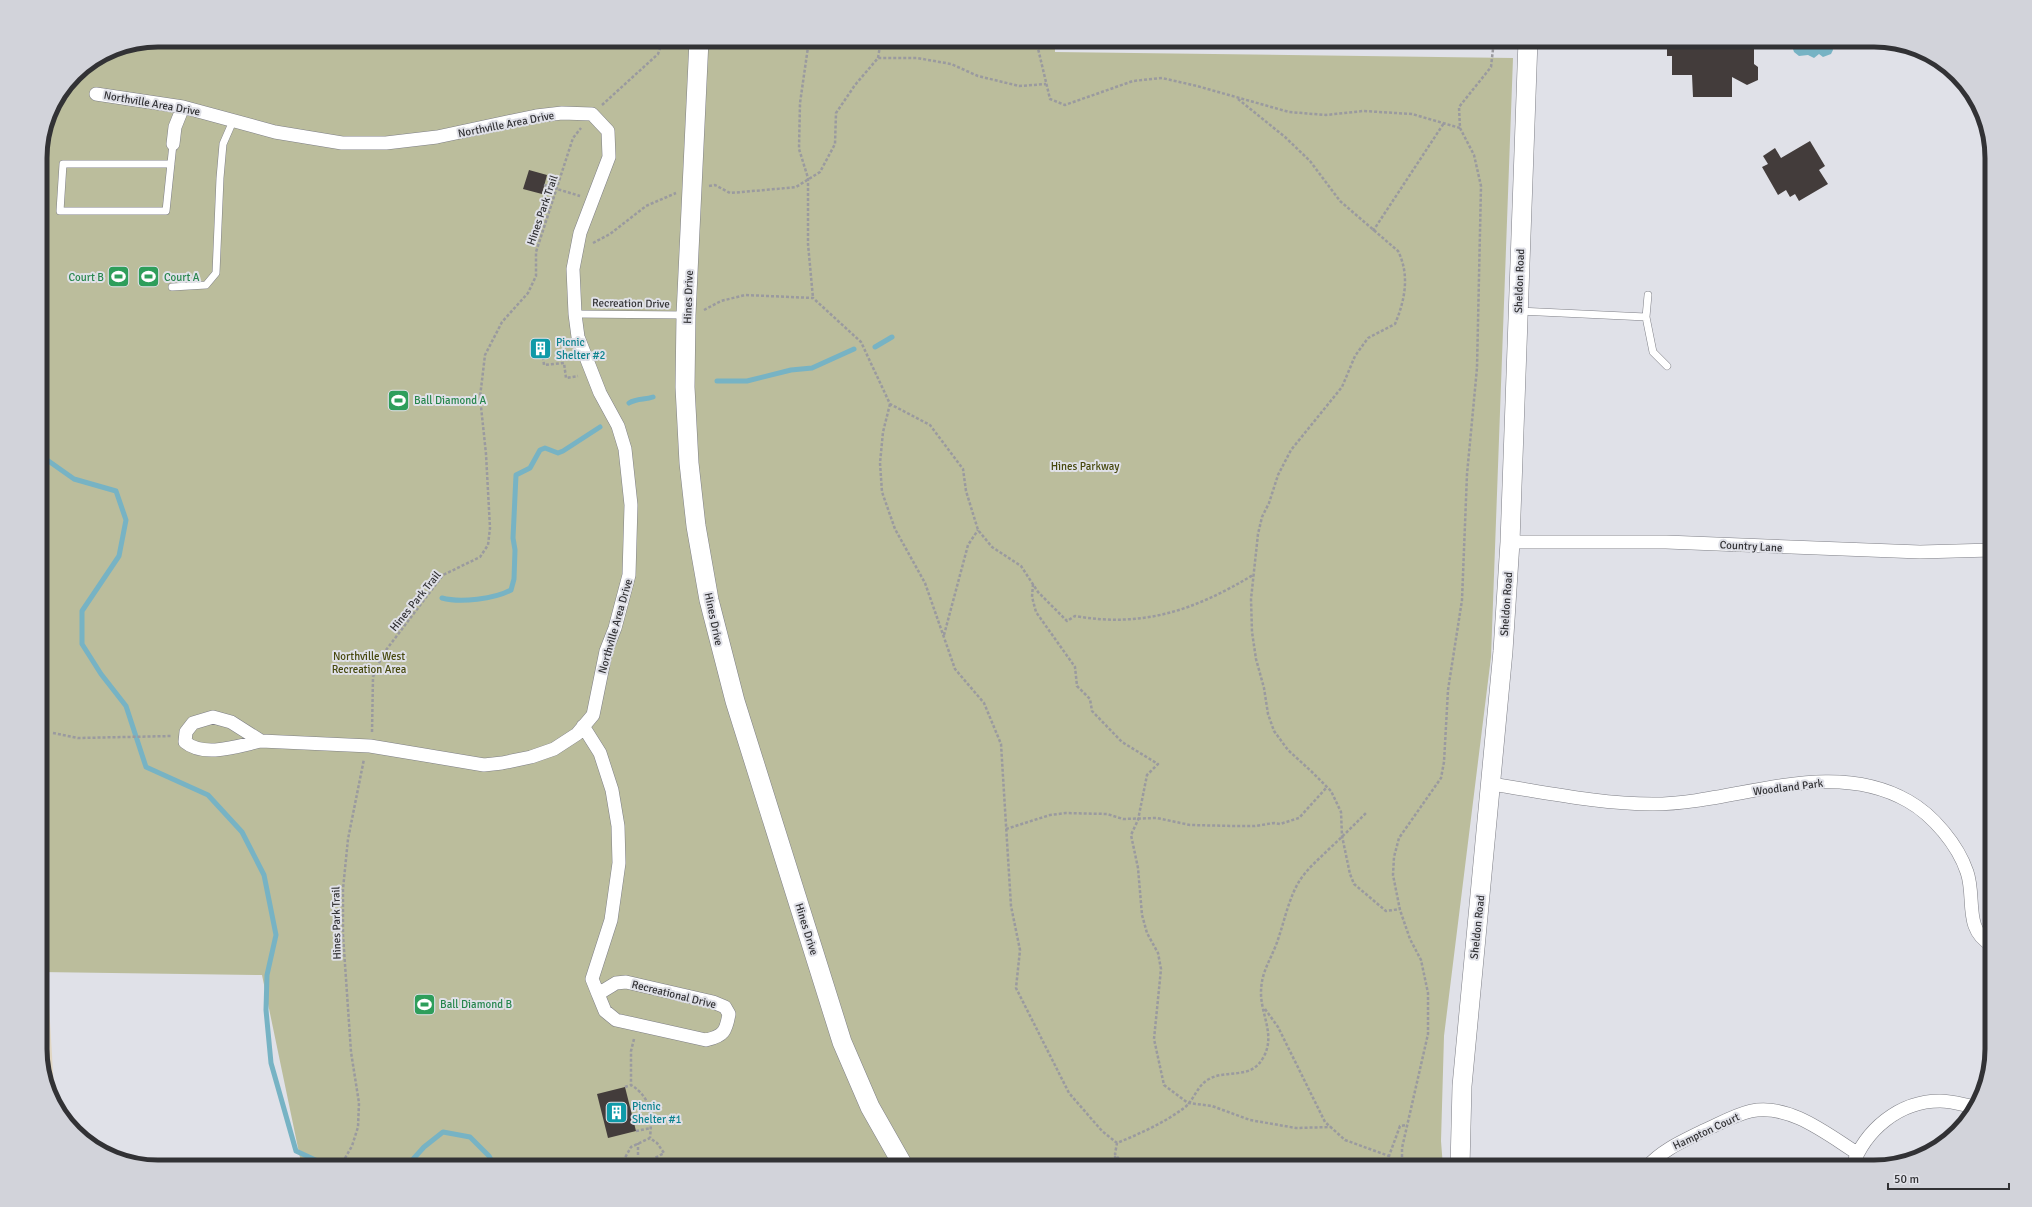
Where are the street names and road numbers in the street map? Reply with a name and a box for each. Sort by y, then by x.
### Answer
street label: Northville Area Drive [103,89,201,118]
street label: Northville Area Drive [457,109,555,140]
street label: Hines Park Trail [524,173,561,247]
street label: Sheldon Road [1512,249,1527,313]
street label: Hines Drive [681,270,696,324]
street label: Recreation Drive [592,296,670,311]
street label: Country Lane [1719,538,1783,555]
street label: Hines Park Trail [387,569,444,634]
street label: Sheldon Road [1498,571,1515,637]
street label: Northville Area Drive [596,577,635,675]
street label: Hines Drive [702,591,725,647]
street label: Woodland Park [1752,777,1824,798]
street label: Hines Park Trail [329,886,344,960]
street label: Sheldon Road [1468,894,1487,960]
street label: Hines Drive [792,902,821,957]
street label: Recreational Drive [630,978,717,1011]
street label: Hampton Court [1671,1110,1742,1153]

